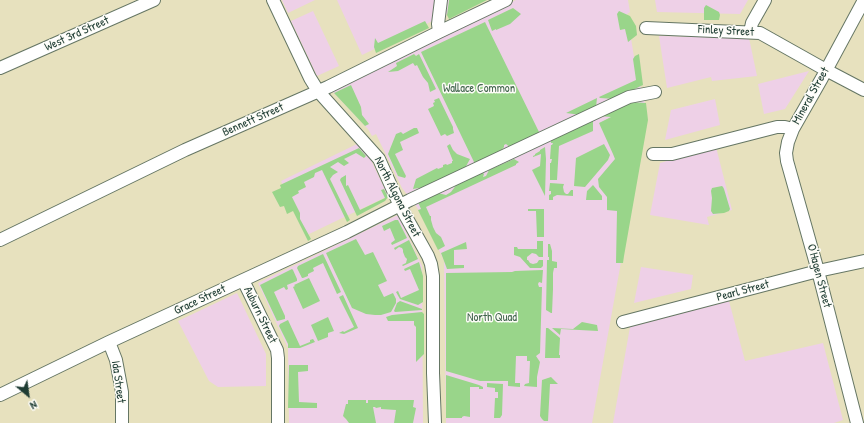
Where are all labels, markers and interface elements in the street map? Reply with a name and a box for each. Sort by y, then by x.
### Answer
street label: West 3rd Street [43,13,111,55]
street label: Finley Street [697,22,755,40]
street label: Mineral Street [789,65,833,127]
park label: Wallace Common [443,82,515,96]
street label: Bennett Street [220,100,286,140]
street label: North Algona Street [371,155,423,239]
street label: O'Hagen Street [804,243,834,309]
street label: Pearl Street [715,277,771,305]
street label: Grace Street [172,282,228,318]
street label: Auburn Street [240,284,280,346]
park label: North Quad [467,311,517,325]
street label: Ida Street [108,360,128,404]
north arrow [8,375,48,415]
text: N [28,398,40,413]

